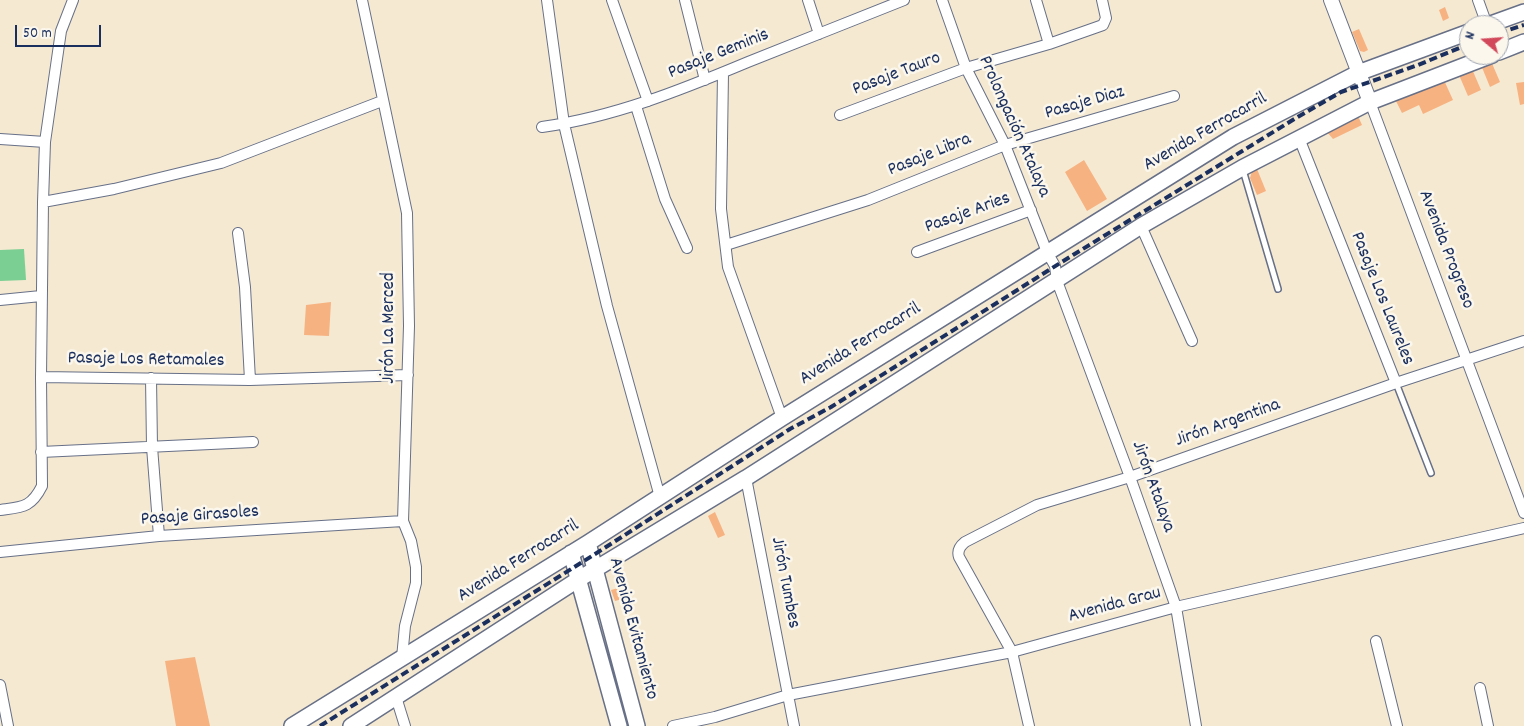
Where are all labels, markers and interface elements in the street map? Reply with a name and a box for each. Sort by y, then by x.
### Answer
scale bar [18,15,104,47]
north arrow [1459,15,1509,65]
text: 50 m [23,23,52,45]
street label: Pasaje Geminis [665,24,773,86]
text: N [1460,29,1481,42]
street label: Pasaje Tauro [850,48,944,102]
street label: Prolongación Atalaya [972,53,1054,201]
street label: Pasaje Diaz [1043,82,1127,126]
street label: Avenida Ferrocarril [1140,88,1272,178]
street label: Pasaje Libra [885,129,975,183]
street label: Avenida Progreso [1412,187,1478,313]
street label: Pasaje Aries [922,188,1014,240]
street label: Pasaje Los Laureles [1344,229,1418,369]
street label: Jirón La Merced [379,272,401,384]
street label: Avenida Ferrocarril [796,298,926,392]
street label: Pasaje Los Retamales [67,348,225,374]
street label: Jirón Argentina [1172,394,1284,454]
street label: Jirón Atalaya [1125,438,1179,536]
street label: Pasaje Girasoles [140,501,260,533]
street label: Avenida Ferrocarril [454,515,584,609]
street label: Jirón Tumbes [764,535,804,631]
street label: Avenida Evitamiento [602,555,662,703]
street label: Avenida Grau [1066,583,1164,629]

